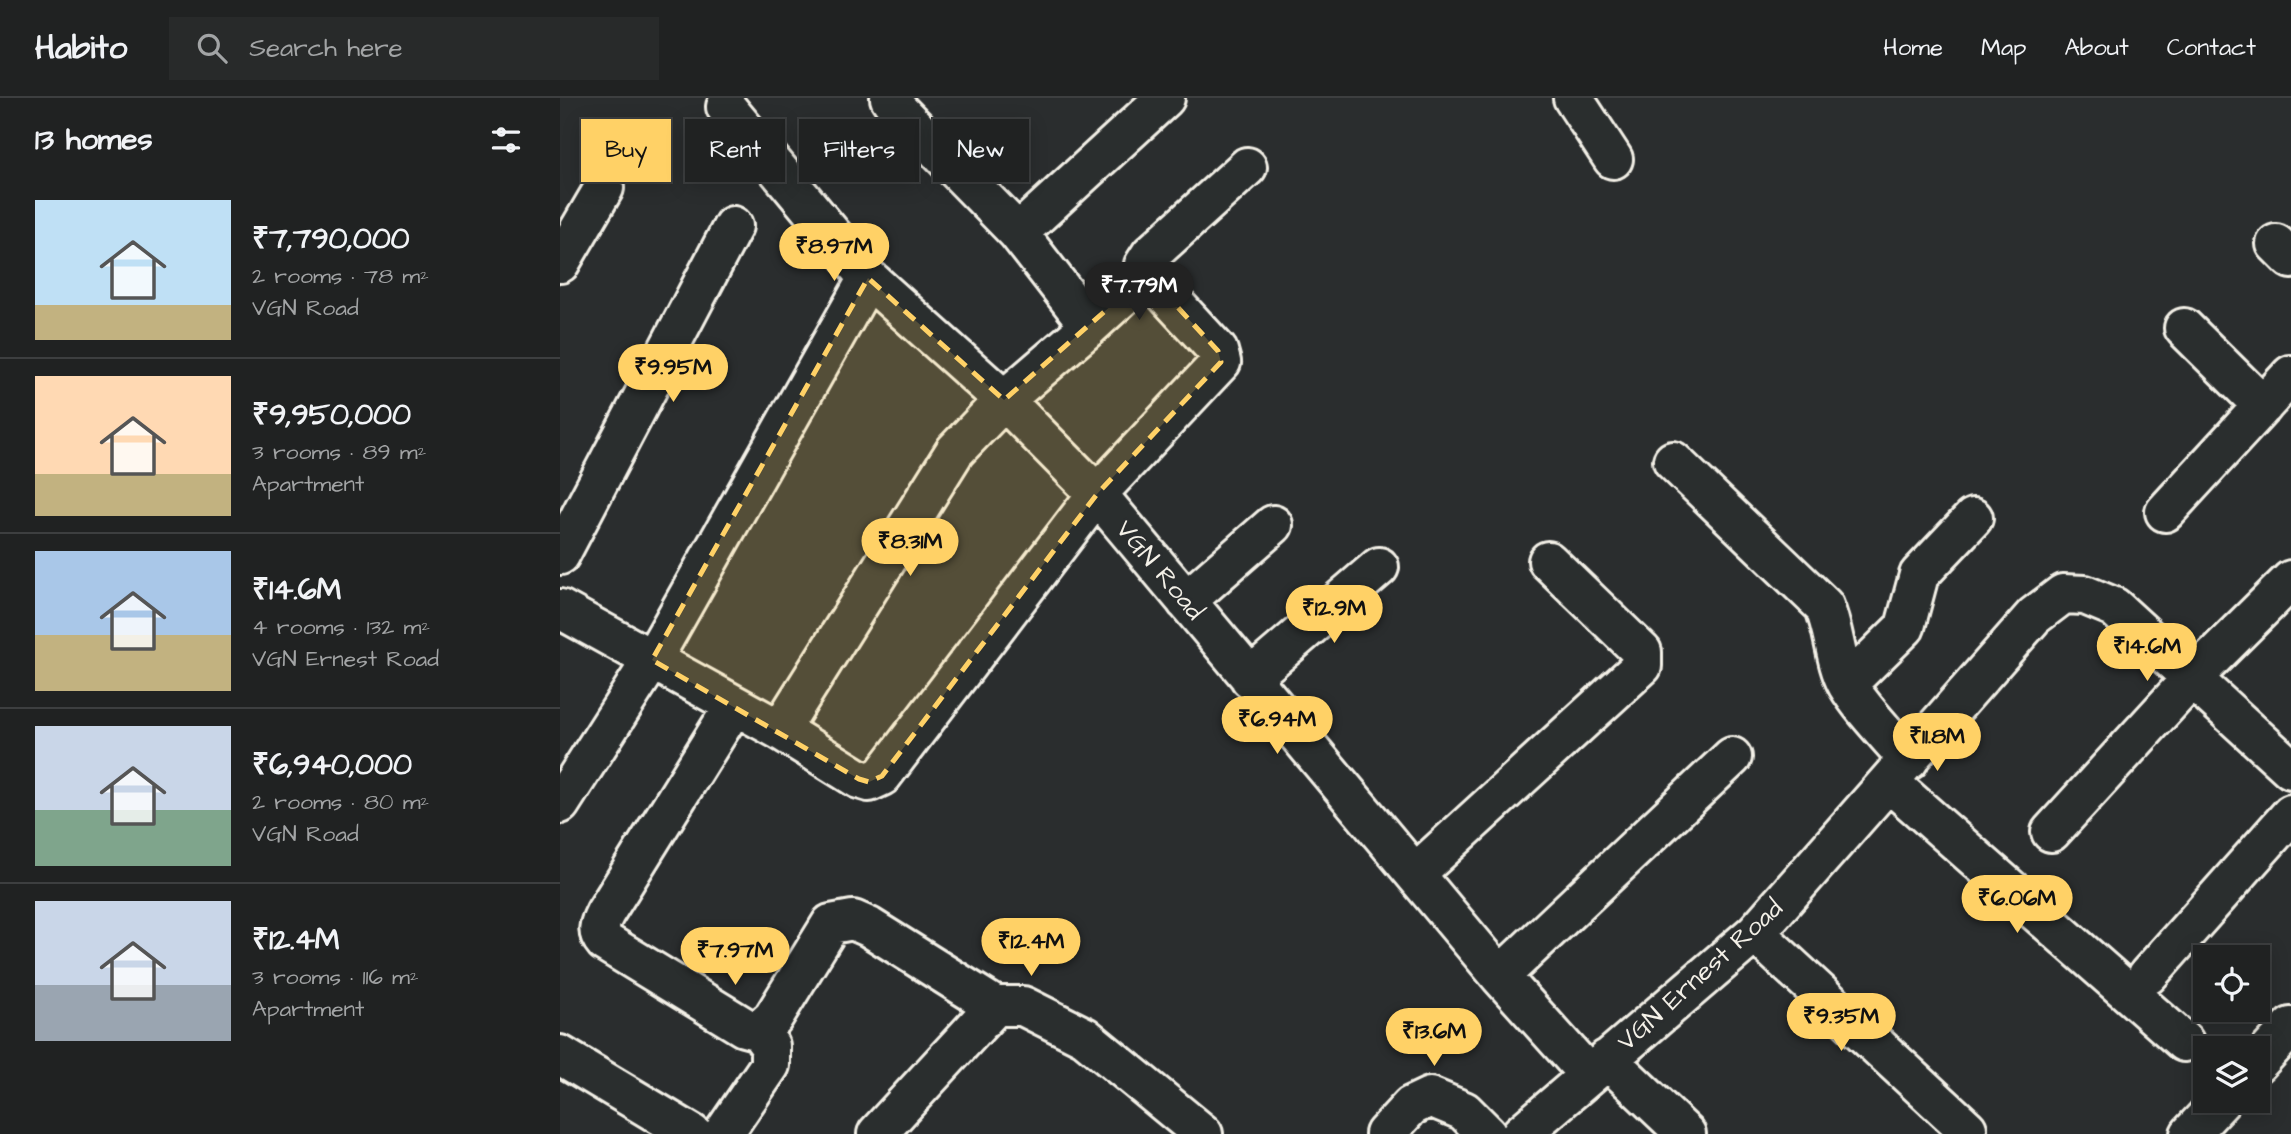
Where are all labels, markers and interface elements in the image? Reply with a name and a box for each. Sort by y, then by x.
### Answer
search box [169,17,659,80]
text: Habito [35,25,127,71]
icon: search [193,29,231,67]
text: Search here [249,30,403,66]
text: Home [1883,31,1943,65]
text: Map [1981,31,2026,65]
text: About [2064,31,2129,65]
text: Contact [2167,31,2256,65]
text: 13 homes [35,119,152,161]
chip: Buy [581,119,671,182]
chip: Rent [685,119,785,182]
chip: Filters [799,119,919,182]
chip: New [933,119,1029,182]
icon: filters [487,121,525,159]
text: ₹7,790,000 [252,218,410,260]
pin: ₹8.97M [777,223,891,283]
icon: home [91,228,175,312]
text: ₹8.97M [795,230,873,262]
text: 2 rooms · 78 m² [252,260,429,292]
pin: ₹7.79M [1082,262,1196,322]
text: ₹7.79M [1101,269,1177,301]
text: VGN Road [252,292,359,324]
pin: ₹9.95M [616,344,730,404]
text: ₹9.95M [634,351,712,383]
text: ₹9,950,000 [252,394,411,436]
icon: home [91,404,175,488]
text: 3 rooms · 89 m² [252,436,426,468]
text: Apartment [252,468,364,500]
street label: VGN Road [1107,512,1213,628]
pin: ₹8.31M [853,518,967,578]
text: ₹8.31M [878,525,942,557]
text: ₹14.6M [252,569,341,611]
icon: home [91,579,175,663]
pin: ₹12.9M [1277,586,1391,645]
text: ₹12.9M [1302,592,1366,624]
text: 4 rooms · 132 m² [252,611,430,643]
pin: ₹14.6M [2090,624,2204,683]
text: ₹14.6M [2113,630,2181,662]
text: VGN Ernest Road [252,643,439,675]
pin: ₹6.94M [1220,696,1334,756]
text: ₹6.94M [1238,703,1316,735]
pin: ₹11.8M [1880,714,1994,773]
text: ₹11.8M [1909,720,1965,752]
text: ₹6,940,000 [252,744,412,786]
icon: home [91,754,175,838]
text: 2 rooms · 80 m² [252,786,429,818]
text: VGN Road [252,818,359,850]
pin: ₹6.06M [1960,876,2074,935]
text: ₹6.06M [1978,882,2056,914]
street label: VGN Ernest Road [1609,891,1791,1059]
pin: ₹12.4M [974,918,1088,978]
text: ₹12.4M [252,919,340,961]
text: ₹12.4M [997,925,1065,957]
pin: ₹7.97M [678,928,792,987]
icon: home [91,929,175,1013]
text: ₹7.97M [697,934,773,966]
map controls [2193,945,2270,1113]
button: locate [2193,945,2270,1022]
text: 3 rooms · 116 m² [252,961,419,993]
text: Apartment [252,993,364,1025]
pin: ₹9.35M [1784,993,1898,1053]
text: ₹9.35M [1803,1000,1879,1032]
pin: ₹13.6M [1377,1009,1491,1068]
text: ₹13.6M [1402,1015,1466,1047]
button: layers [2193,1036,2270,1113]

